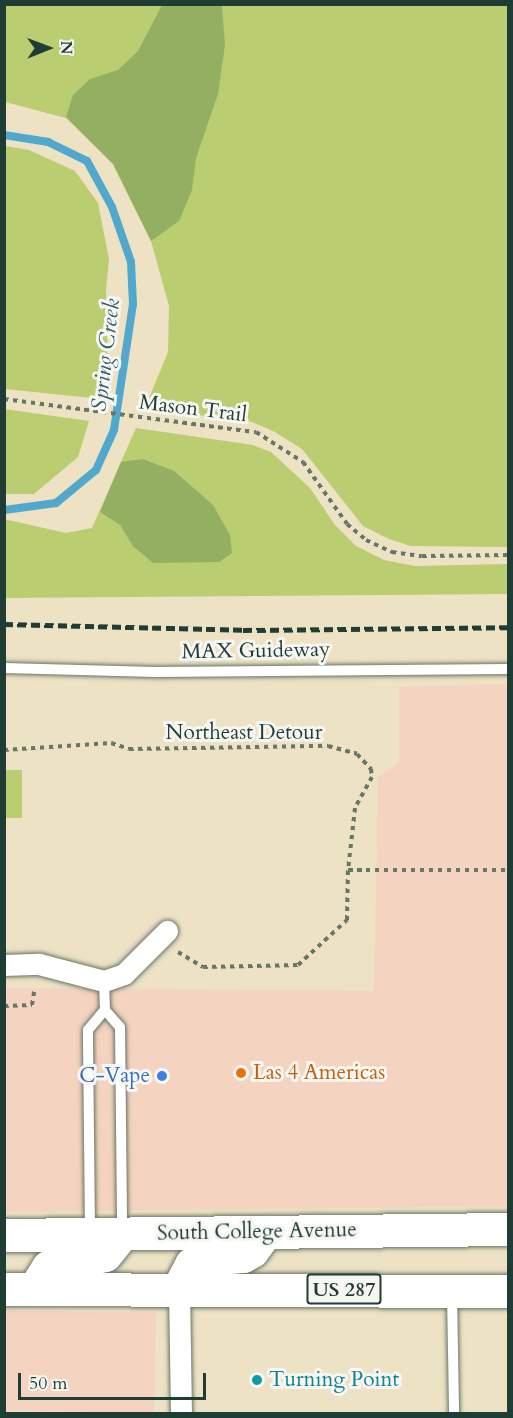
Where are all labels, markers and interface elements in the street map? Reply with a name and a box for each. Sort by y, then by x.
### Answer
north arrow [18,18,78,78]
text: N [55,41,77,55]
water label: Spring Creek [86,297,126,413]
street label: Mason Trail [138,390,248,428]
street label: MAX Guideway [181,637,331,665]
street label: Northeast Detour [166,720,322,746]
place label: Las 4 Americas [253,1060,385,1086]
place label: C-Vape [79,1063,150,1089]
marker: Las 4 Americas [234,1066,248,1080]
marker: C-Vape [155,1069,169,1083]
street label: South College Avenue [157,1218,357,1246]
road number: US 287 [305,1272,383,1306]
scale bar [21,1361,208,1399]
place label: Turning Point [269,1367,399,1393]
text: 50 m [29,1371,68,1396]
marker: Turning Point [250,1373,264,1387]

